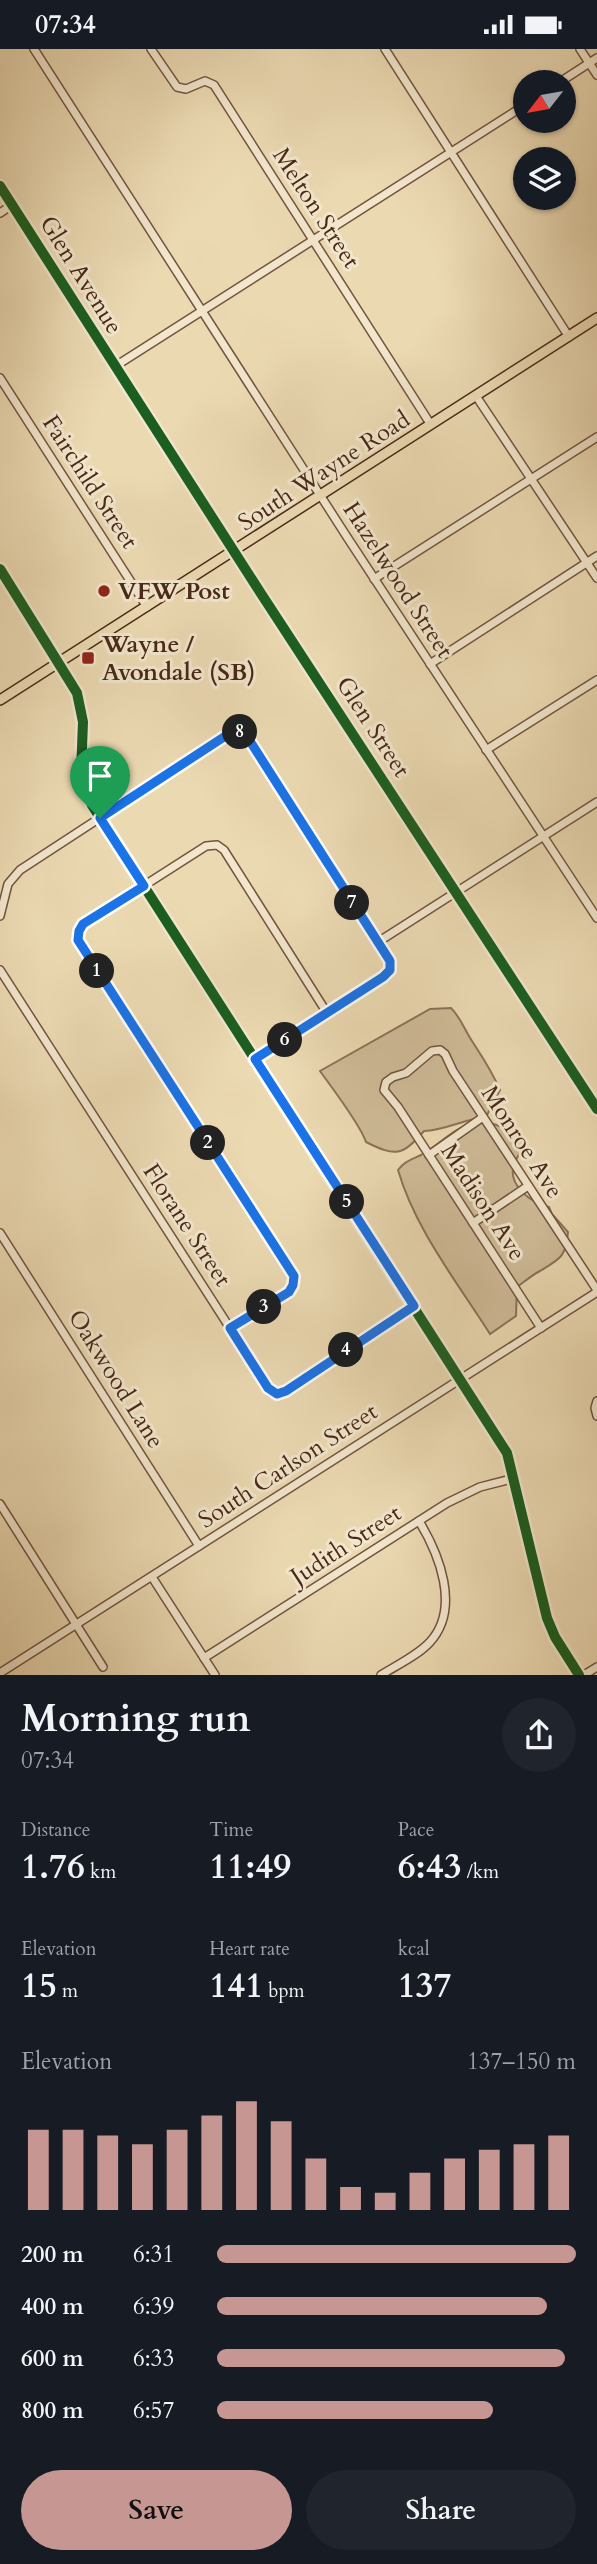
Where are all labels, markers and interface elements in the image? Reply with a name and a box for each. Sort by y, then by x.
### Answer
text: 07:34 [35,7,96,42]
north arrow [513,70,576,133]
map controls [513,70,576,210]
street label: Melton Street [265,141,368,275]
button: layers [513,147,576,210]
street label: Glen Avenue [32,209,130,341]
street label: South Wayne Road [232,403,416,539]
street label: Fairchild Street [34,409,146,556]
street label: Hazelwood Street [335,495,461,665]
place label: VFW Post [118,575,230,608]
marker: VFW Post [96,583,112,599]
place label: Wayne / Avondale (SB) [101,628,255,689]
marker: Wayne / Avondale (SB) [80,650,96,666]
street label: Glen Street [328,670,418,784]
pin: 8 [222,715,258,749]
text: 8 [235,718,244,744]
pin [70,746,130,818]
icon: arrive [81,757,119,795]
pin: 7 [334,885,370,921]
text: 7 [347,889,356,915]
pin: 1 [80,953,114,989]
text: 1 [92,957,101,983]
pin: 6 [268,1023,302,1058]
text: 6 [280,1026,289,1052]
street label: Monroe Ave [473,1079,571,1205]
pin: 2 [190,1125,226,1161]
text: 2 [203,1129,212,1155]
street label: Madison Ave [433,1137,533,1267]
street label: Florane Street [135,1157,239,1293]
pin: 5 [330,1185,364,1219]
text: 5 [342,1188,351,1214]
pin: 3 [246,1289,282,1325]
text: 3 [259,1293,268,1319]
street label: Oakwood Lane [60,1303,172,1455]
pin: 4 [328,1333,364,1367]
text: 4 [341,1336,350,1362]
street label: South Carlson Street [192,1395,384,1536]
street label: Judith Street [282,1497,408,1595]
text: Morning run [21,1693,251,1745]
button: share [502,1698,576,1772]
text: 07:34 [21,1745,74,1776]
text: Distance [21,1817,90,1843]
text: Time [209,1817,253,1843]
text: Pace [398,1817,434,1843]
text: 1.76 [21,1843,85,1891]
text: 11:49 [209,1843,291,1891]
text: 6:43 [398,1843,462,1891]
text: km [85,1859,116,1885]
text: /km [462,1859,499,1885]
text: Elevation [21,1936,96,1962]
text: Heart rate [209,1936,290,1962]
text: kcal [398,1936,430,1962]
text: 15 [21,1962,57,2010]
text: 141 [209,1962,263,2010]
text: 137 [398,1962,451,2010]
text: m [57,1978,78,2004]
text: bpm [263,1978,305,2004]
text: Elevation [21,2046,112,2077]
text: 137–150 m [467,2046,576,2077]
text: 200 m [21,2239,84,2270]
text: 6:31 [133,2239,174,2270]
text: 400 m [21,2291,84,2322]
text: 6:39 [133,2291,174,2322]
text: 600 m [21,2343,84,2374]
text: 6:33 [133,2343,174,2374]
text: 800 m [21,2395,84,2426]
text: 6:57 [133,2395,174,2426]
button: Save [21,2470,292,2550]
button: Share [306,2470,576,2550]

